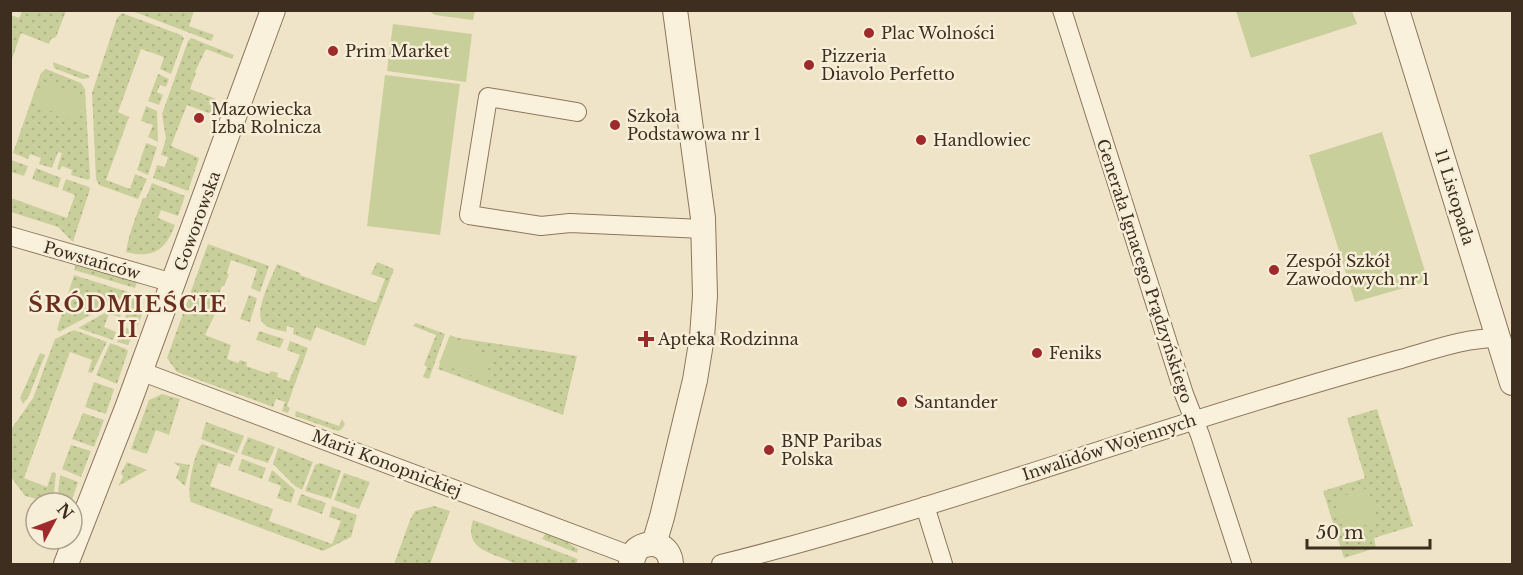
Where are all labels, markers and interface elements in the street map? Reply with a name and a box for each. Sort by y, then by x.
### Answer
place label: Plac Wolności [881,23,995,43]
marker: Plac Wolności [862,26,876,40]
place label: Prim Market [345,41,449,61]
marker: Prim Market [326,44,340,58]
place label: Pizzeria Diavolo Perfetto [821,46,955,84]
marker: Pizzeria Diavolo Perfetto [802,58,816,72]
place label: Mazowiecka Izba Rolnicza [211,99,321,137]
place label: Szkoła Podstawowa nr 1 [627,106,761,144]
marker: Mazowiecka Izba Rolnicza [192,111,206,125]
marker: Szkoła Podstawowa nr 1 [608,118,622,132]
place label: Handlowiec [933,130,1031,150]
marker: Handlowiec [914,133,928,147]
street label: Generała Ignacego Prądzyńskiego [1093,136,1197,406]
street label: 11 Listopada [1431,147,1479,247]
street label: Goworowska [170,168,224,274]
street label: Powstańców [41,237,143,283]
place label: Zespół Szkół Zawodowych nr 1 [1286,251,1429,289]
marker: Zespół Szkół Zawodowych nr 1 [1267,263,1281,277]
district label: ŚRÓDMIEŚCIE II [28,290,228,343]
place label: Apteka Rodzinna [657,329,799,349]
marker: Apteka Rodzinna [639,332,653,346]
place label: Feniks [1049,343,1102,363]
marker: Feniks [1030,346,1044,360]
place label: Santander [914,392,998,412]
marker: Santander [895,395,909,409]
street label: Inwalidów Wojennych [1020,409,1198,485]
street label: Marii Konopnickiej [309,425,465,501]
place label: BNP Paribas Polska [781,431,882,469]
marker: BNP Paribas Polska [762,443,776,457]
north arrow [24,491,84,551]
text: N [53,499,78,523]
scale bar [1307,512,1430,550]
text: 50 m [1316,522,1364,544]

